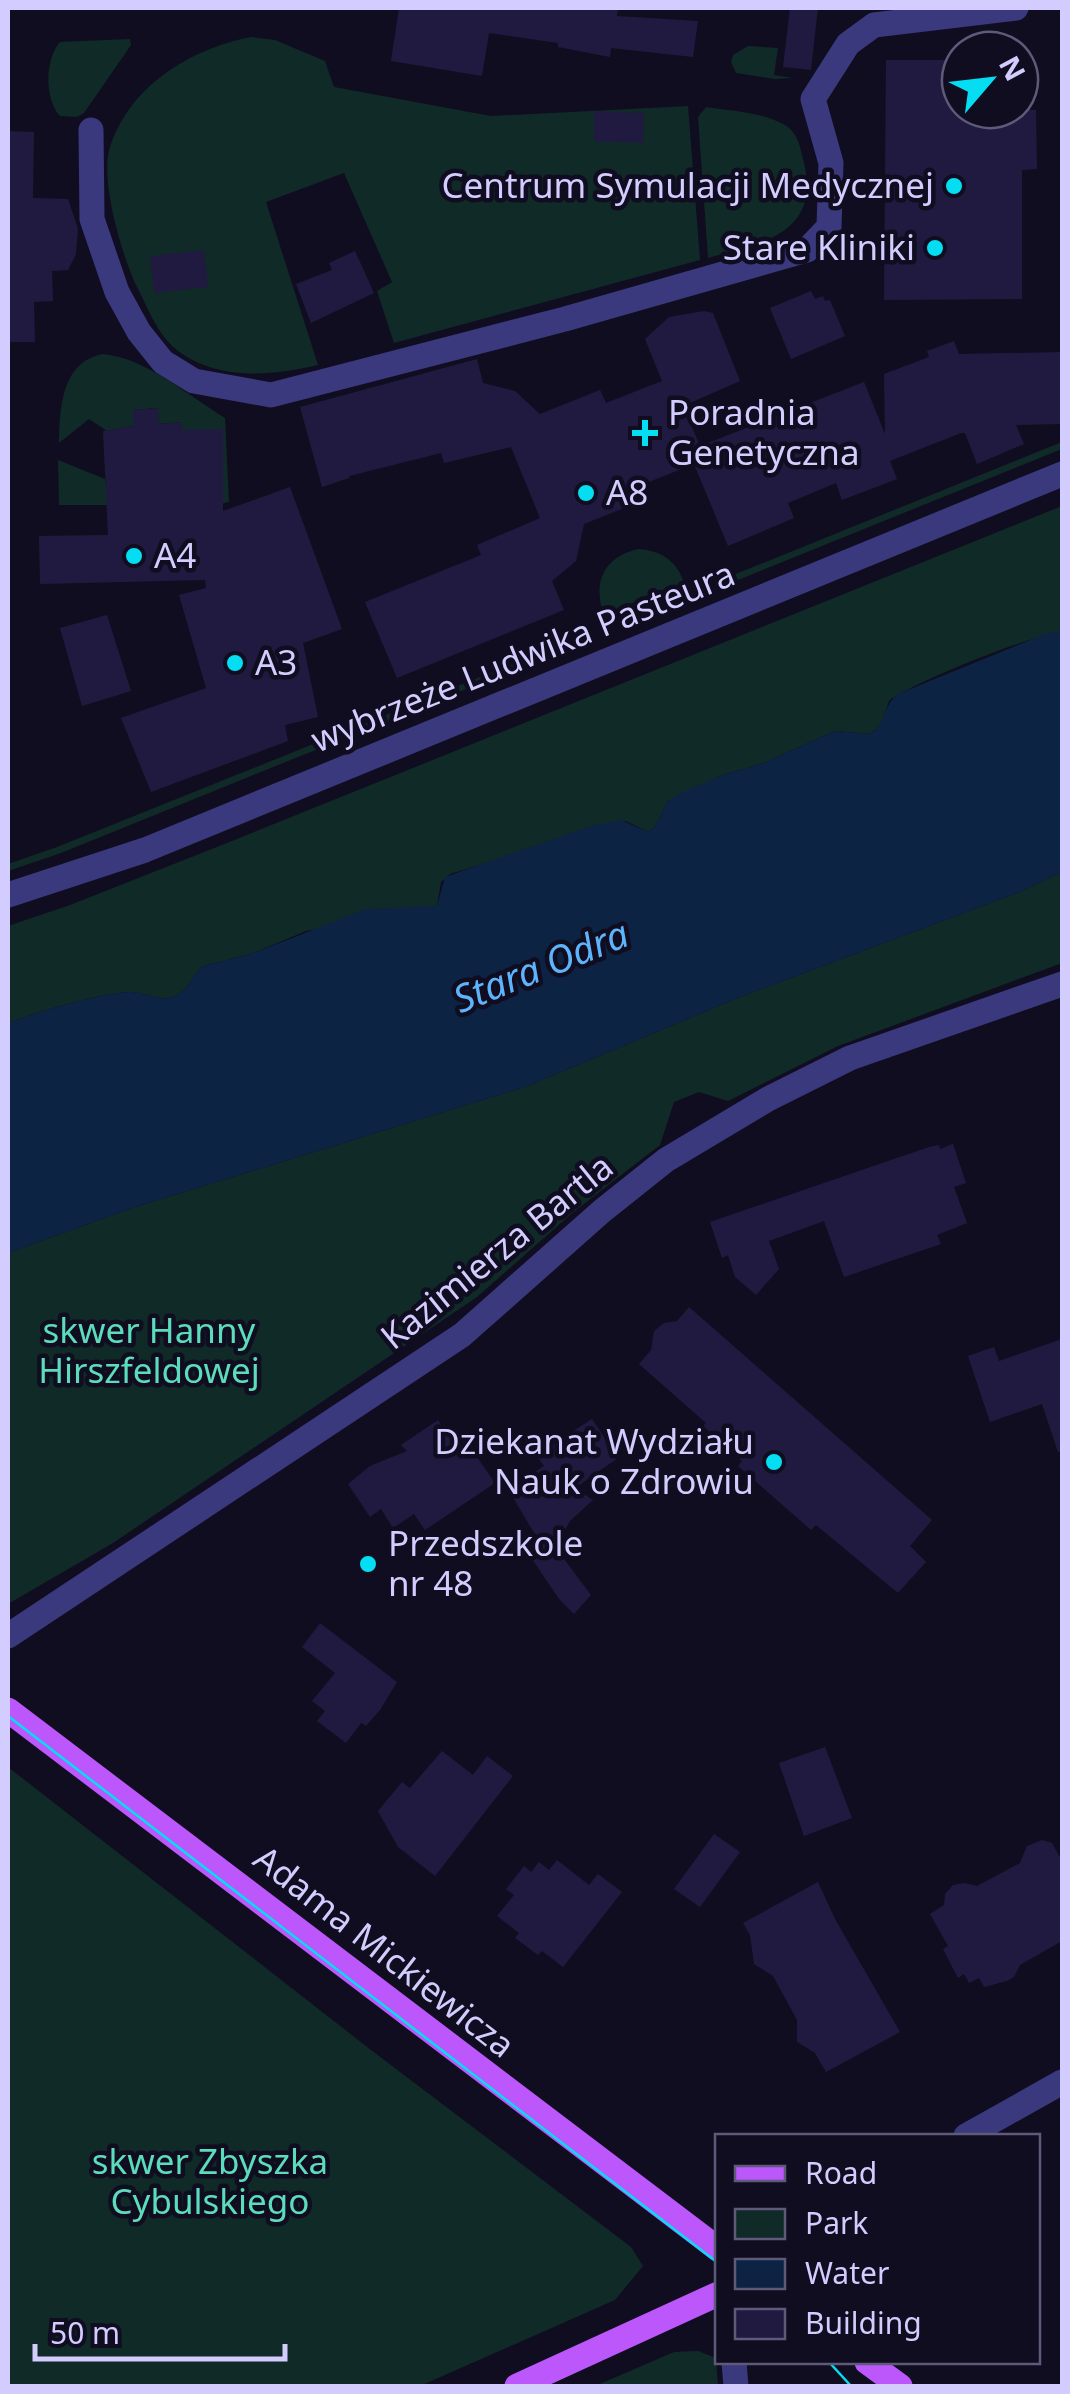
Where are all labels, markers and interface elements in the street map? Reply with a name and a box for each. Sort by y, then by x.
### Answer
north arrow [940,30,1040,130]
text: N [991,49,1035,87]
place label: Centrum Symulacji Medycznej [441,161,934,208]
marker: Centrum Symulacji Medycznej [943,175,965,197]
place label: Stare Kliniki [723,223,915,270]
marker: Stare Kliniki [924,237,946,259]
place label: Poradnia Genetyczna [668,388,860,475]
marker: Poradnia Genetyczna [632,420,658,446]
place label: A8 [606,468,648,515]
marker: A8 [575,482,597,504]
place label: A4 [154,531,196,578]
marker: A4 [123,545,145,567]
street label: wybrzeże Ludwika Pasteura [304,549,741,762]
place label: A3 [255,638,297,685]
marker: A3 [224,652,246,674]
water label: Stara Odra [445,906,636,1024]
street label: Kazimierza Bartla [370,1143,622,1359]
park label: skwer Hanny Hirszfeldowej [38,1306,260,1393]
place label: Dziekanat Wydziału Nauk o Zdrowiu [434,1417,754,1504]
marker: Dziekanat Wydziału Nauk o Zdrowiu [763,1451,785,1473]
place label: Przedszkole nr 48 [388,1519,583,1606]
marker: Przedszkole nr 48 [357,1553,379,1575]
street label: Adama Mickiewicza [245,1834,525,2067]
legend [715,2134,1040,2364]
park label: skwer Zbyszka Cybulskiego [92,2137,328,2224]
text: Road [805,2152,877,2193]
text: Park [805,2202,868,2243]
text: Water [805,2252,889,2293]
scale bar [35,2299,285,2361]
text: Building [805,2302,922,2343]
text: 50 m [50,2312,120,2353]

